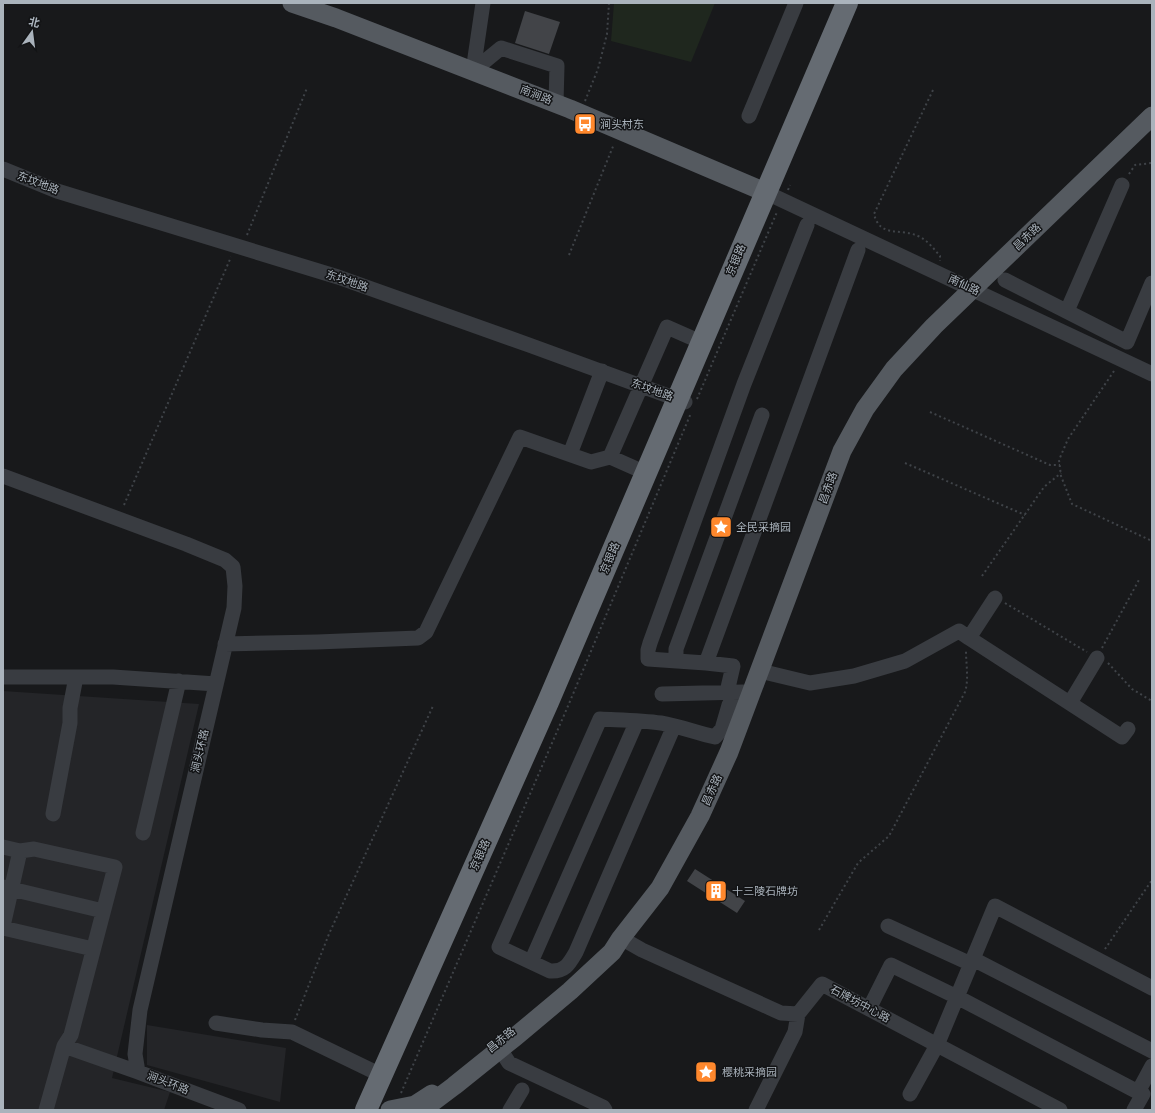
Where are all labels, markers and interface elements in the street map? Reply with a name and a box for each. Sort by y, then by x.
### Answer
north arrow [12,12,52,52]
text: 北 [27,15,41,30]
street label: 南涧路 [518,83,554,107]
bus stop icon: 涧头村东 [572,111,598,137]
place label: 涧头村东 [600,118,644,131]
street label: 东坟地路 [15,169,61,197]
street label: 昌赤路 [1011,221,1043,253]
street label: 京银路 [724,242,748,278]
street label: 东坟地路 [324,268,370,294]
street label: 南仙路 [946,272,982,298]
street label: 东坟地路 [629,376,675,404]
street label: 昌赤路 [816,470,840,506]
place icon: 全民采摘园 [708,514,734,540]
place label: 全民采摘园 [736,521,791,534]
street label: 京银路 [598,540,622,576]
street label: 涧头环路 [189,728,211,774]
street label: 昌赤路 [699,772,725,808]
street label: 京银路 [467,837,493,873]
building icon: 十三陵石牌坊 [703,878,729,904]
place label: 十三陵石牌坊 [732,885,798,898]
street label: 石牌坊中心路 [828,983,892,1025]
street label: 昌赤路 [484,1025,518,1055]
place icon: 樱桃采摘园 [693,1059,719,1085]
place label: 樱桃采摘园 [722,1066,777,1079]
street label: 涧头环路 [145,1069,191,1097]

